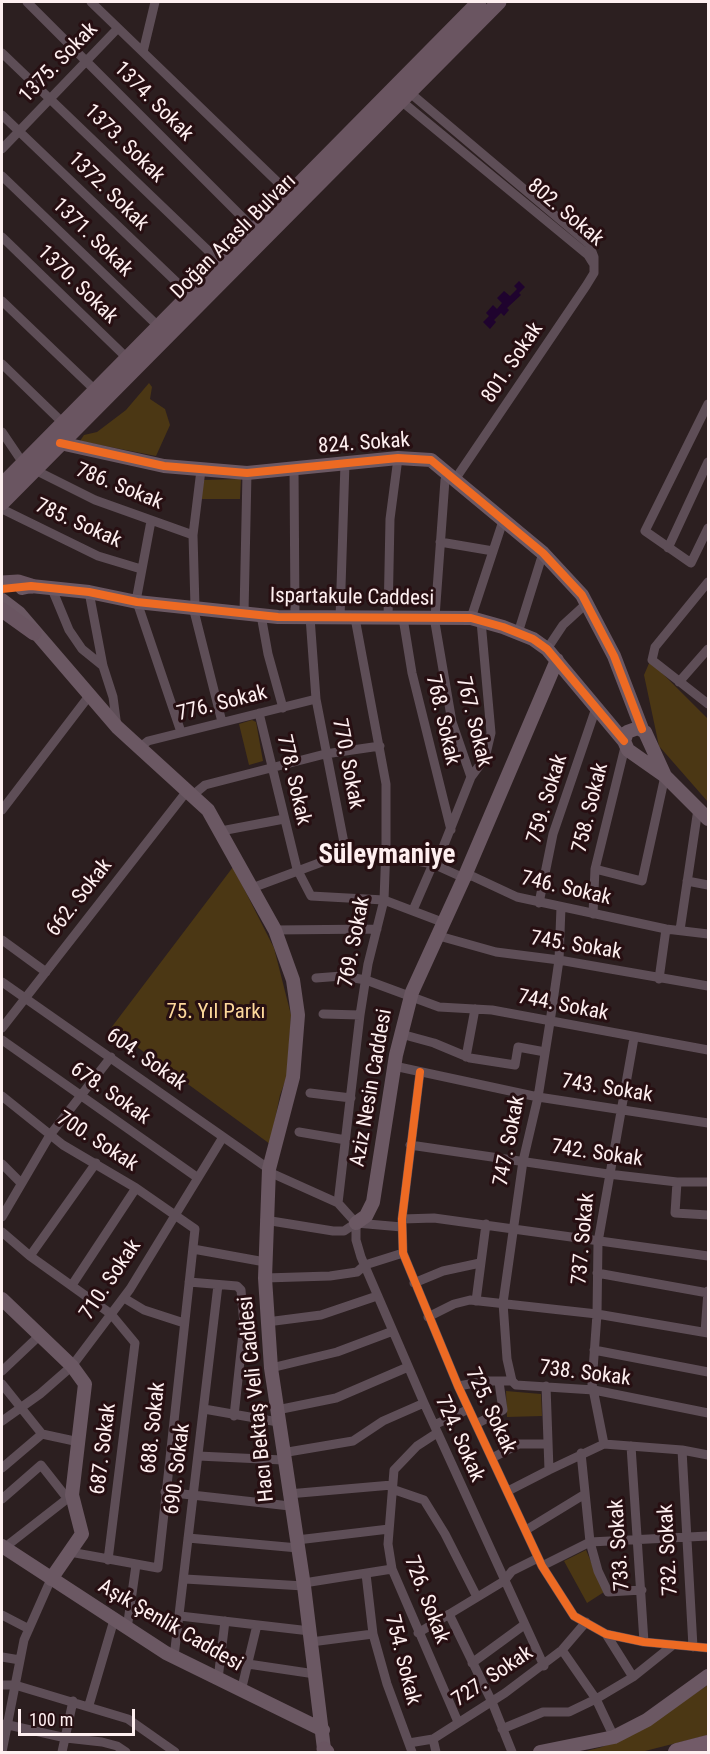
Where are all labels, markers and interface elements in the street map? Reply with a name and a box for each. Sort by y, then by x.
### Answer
street label: 1375. Sokak [14,17,104,109]
street label: 1374. Sokak [108,57,198,147]
street label: 1373. Sokak [78,99,170,189]
street label: 1372. Sokak [62,147,154,237]
street label: Doğan Araslı Bulvarı [166,169,302,305]
street label: 802. Sokak [522,174,608,252]
street label: 1371. Sokak [46,193,138,283]
street label: 1370. Sokak [31,240,123,330]
street label: 801. Sokak [477,318,549,408]
street label: 824. Sokak [317,428,411,460]
street label: 786. Sokak [72,458,166,516]
street label: 785. Sokak [31,494,125,554]
street label: Ispartakule Caddesi [270,584,434,612]
street label: 768. Sokak [419,672,465,768]
street label: 767. Sokak [450,674,496,770]
street label: 776. Sokak [174,681,270,727]
street label: 770. Sokak [326,717,368,811]
street label: 778. Sokak [270,732,316,828]
street label: 759. Sokak [523,751,573,847]
street label: 758. Sokak [568,760,614,856]
district label: Süleymaniye [318,840,456,872]
street label: 662. Sokak [42,854,118,942]
street label: 746. Sokak [518,866,614,912]
street label: 769. Sokak [334,895,376,989]
street label: 745. Sokak [529,926,623,966]
street label: 744. Sokak [516,985,610,1027]
park label: 75. Yıl Parkı [166,1000,266,1026]
street label: Aziz Nesin Caddesi [346,1007,398,1169]
street label: 604. Sokak [101,1023,191,1097]
street label: 678. Sokak [65,1057,155,1131]
street label: 743. Sokak [560,1069,654,1109]
street label: 747. Sokak [489,1094,531,1188]
street label: 700. Sokak [52,1106,142,1178]
street label: 742. Sokak [550,1135,644,1173]
street label: 737. Sokak [567,1192,601,1286]
street label: 710. Sokak [75,1235,147,1325]
street label: Hacı Bektaş Veli Caddesi [234,1295,280,1503]
street label: 738. Sokak [538,1356,632,1392]
street label: 725. Sokak [459,1364,521,1458]
street label: 688. Sokak [137,1381,171,1475]
street label: 724. Sokak [429,1392,489,1486]
street label: 687. Sokak [86,1402,122,1496]
street label: 690. Sokak [160,1422,196,1516]
street label: 733. Sokak [604,1498,636,1592]
street label: 732. Sokak [654,1503,684,1597]
street label: 726. Sokak [398,1553,454,1647]
street label: Aşık Şenlik Caddesi [93,1574,247,1678]
street label: 754. Sokak [379,1612,425,1708]
street label: 727. Sokak [448,1641,538,1713]
scale bar [21,1697,138,1735]
text: 100 m [29,1709,73,1730]

